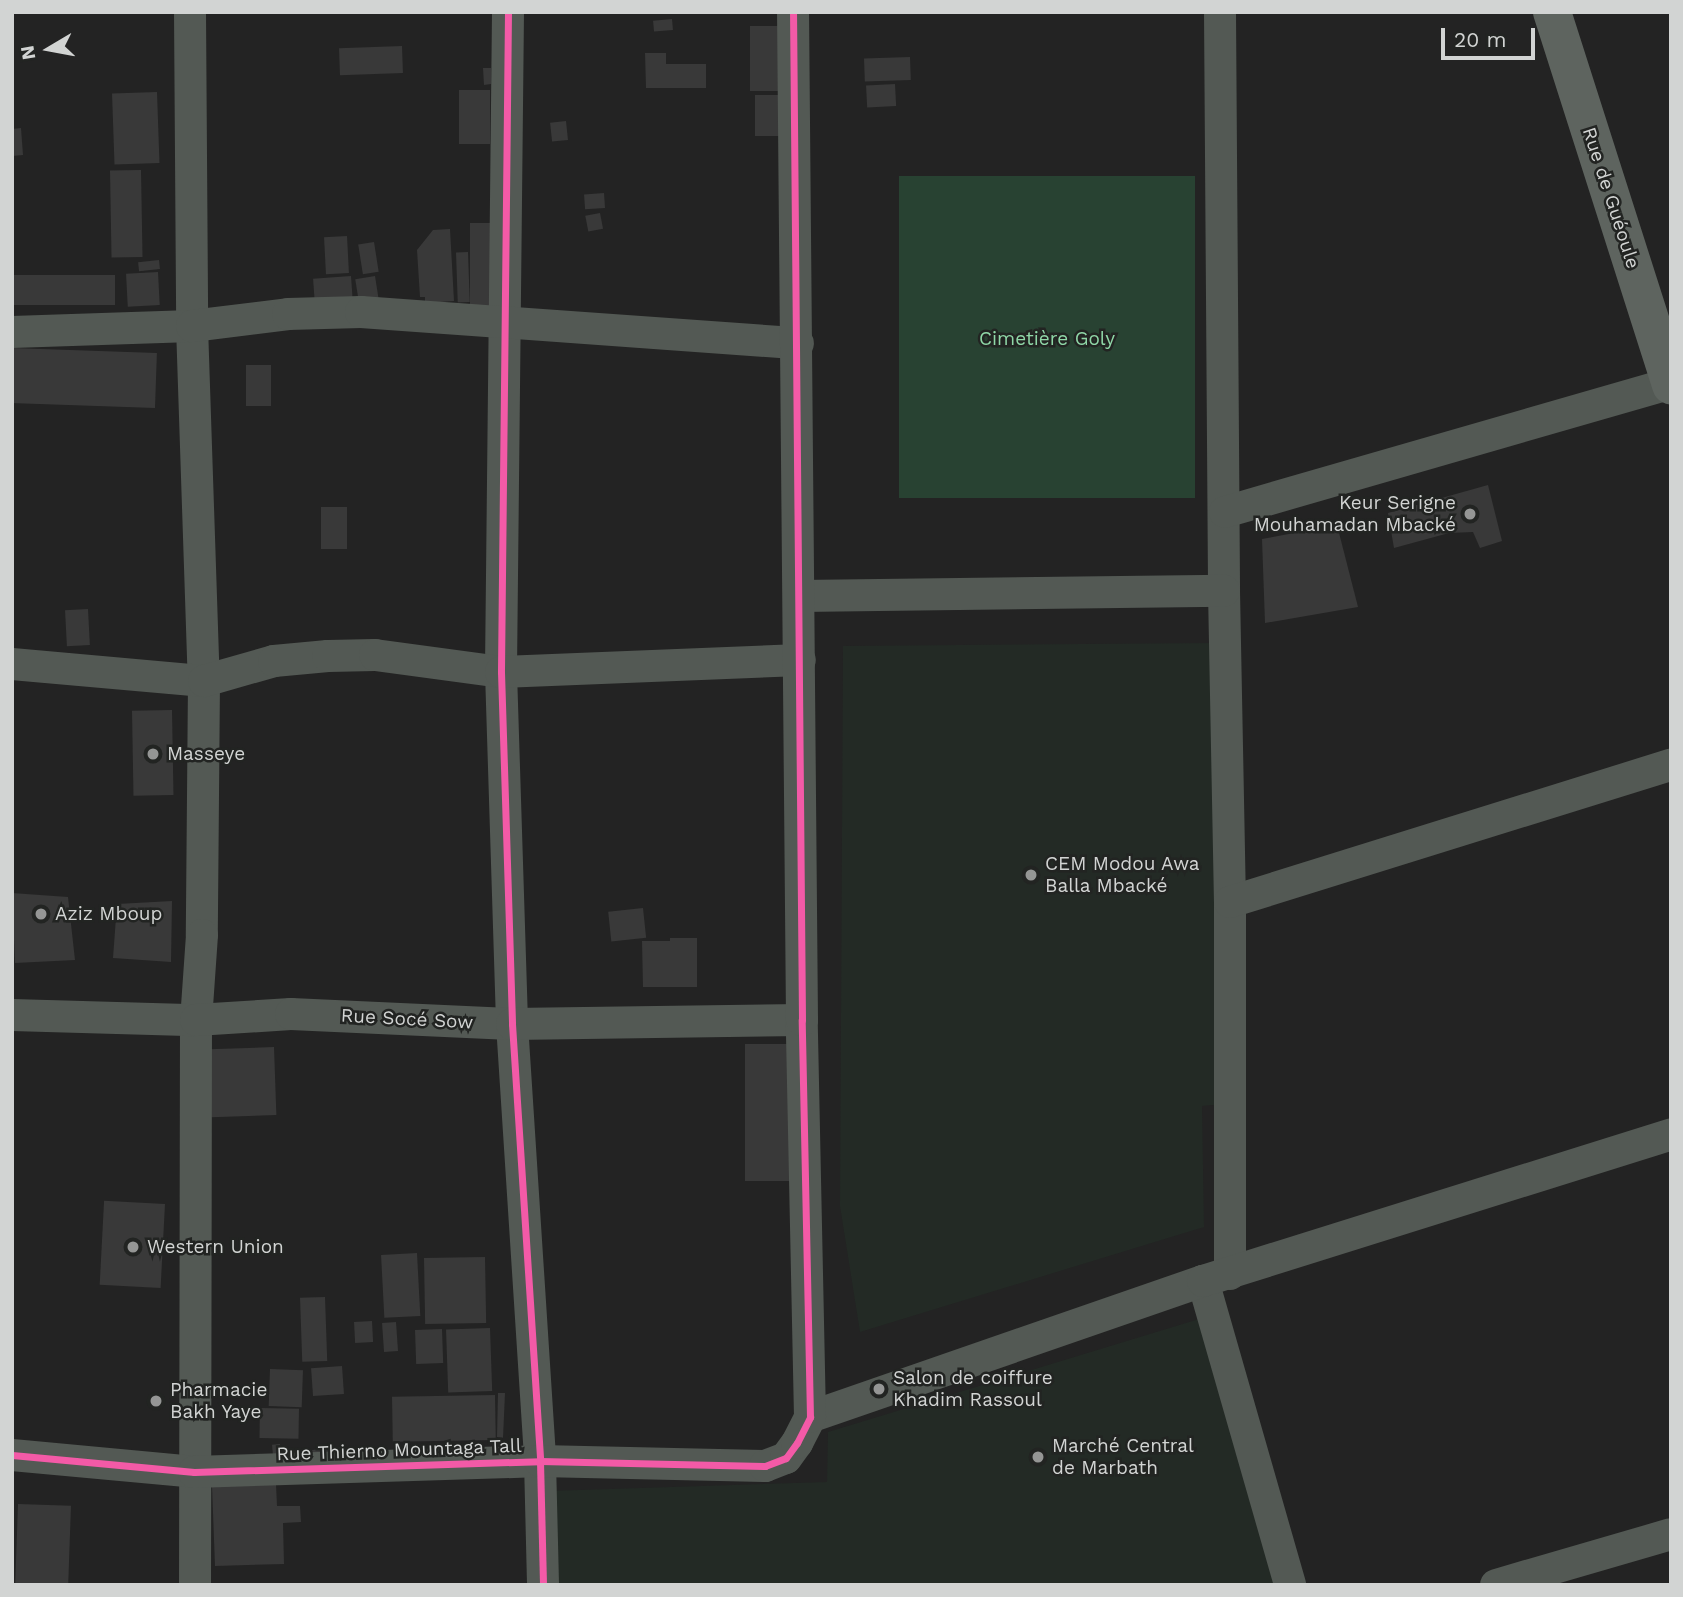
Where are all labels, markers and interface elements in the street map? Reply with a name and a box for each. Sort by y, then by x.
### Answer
north arrow [14,14,84,84]
scale bar [1445,14,1540,58]
text: 20 m [1454,27,1506,52]
text: N [15,44,40,62]
street label: Rue de Guéoule [1577,124,1645,272]
park label: Cimetière Goly [979,328,1115,350]
place label: Keur Serigne Mouhamadan Mbacké [1254,492,1456,536]
marker: Keur Serigne Mouhamadan Mbacké [1462,506,1478,522]
place label: Masseye [167,743,245,765]
marker: Masseye [145,746,161,762]
place label: CEM Modou Awa Balla Mbacké [1045,853,1200,897]
marker: CEM Modou Awa Balla Mbacké [1023,867,1039,883]
place label: Aziz Mboup [55,903,162,925]
marker: Aziz Mboup [33,906,49,922]
street label: Rue Socé Sow [340,1004,474,1034]
place label: Western Union [147,1236,284,1258]
marker: Western Union [125,1239,141,1255]
place label: Salon de coiffure Khadim Rassoul [893,1367,1053,1411]
place label: Pharmacie Bakh Yaye [170,1379,267,1423]
marker: Salon de coiffure Khadim Rassoul [871,1381,887,1397]
marker: Pharmacie Bakh Yaye [148,1393,164,1409]
street label: Rue Thierno Mountaga Tall [275,1434,523,1466]
place label: Marché Central de Marbath [1052,1435,1194,1479]
marker: Marché Central de Marbath [1030,1449,1046,1465]

